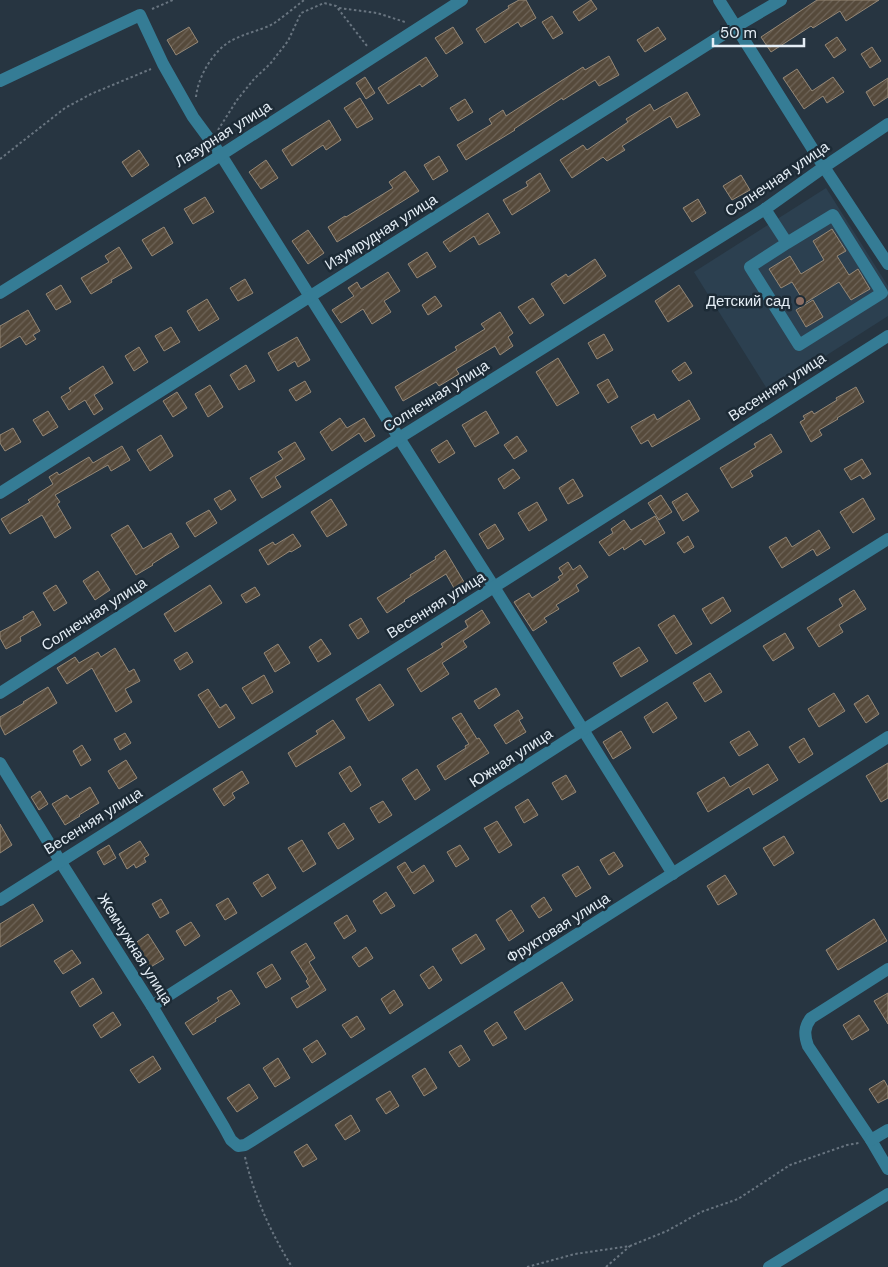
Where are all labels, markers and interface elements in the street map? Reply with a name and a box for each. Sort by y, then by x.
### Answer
scale bar [713,15,804,47]
text: 50 m [720,23,757,43]
street label: Лазурная улица [171,96,276,172]
street label: Солнечная улица [721,136,834,221]
street label: Изумрудная улица [321,189,442,275]
place label: Детский сад [706,291,790,311]
marker: Детский сад [794,295,806,307]
street label: Весенняя улица [724,348,830,426]
street label: Солнечная улица [379,355,493,437]
street label: Весенняя улица [383,566,489,643]
street label: Солнечная улица [38,572,151,655]
street label: Южная улица [466,723,557,792]
street label: Весенняя улица [40,782,146,859]
street label: Фруктовая улица [503,888,614,968]
street label: Жемчужная улица [93,889,178,1009]

